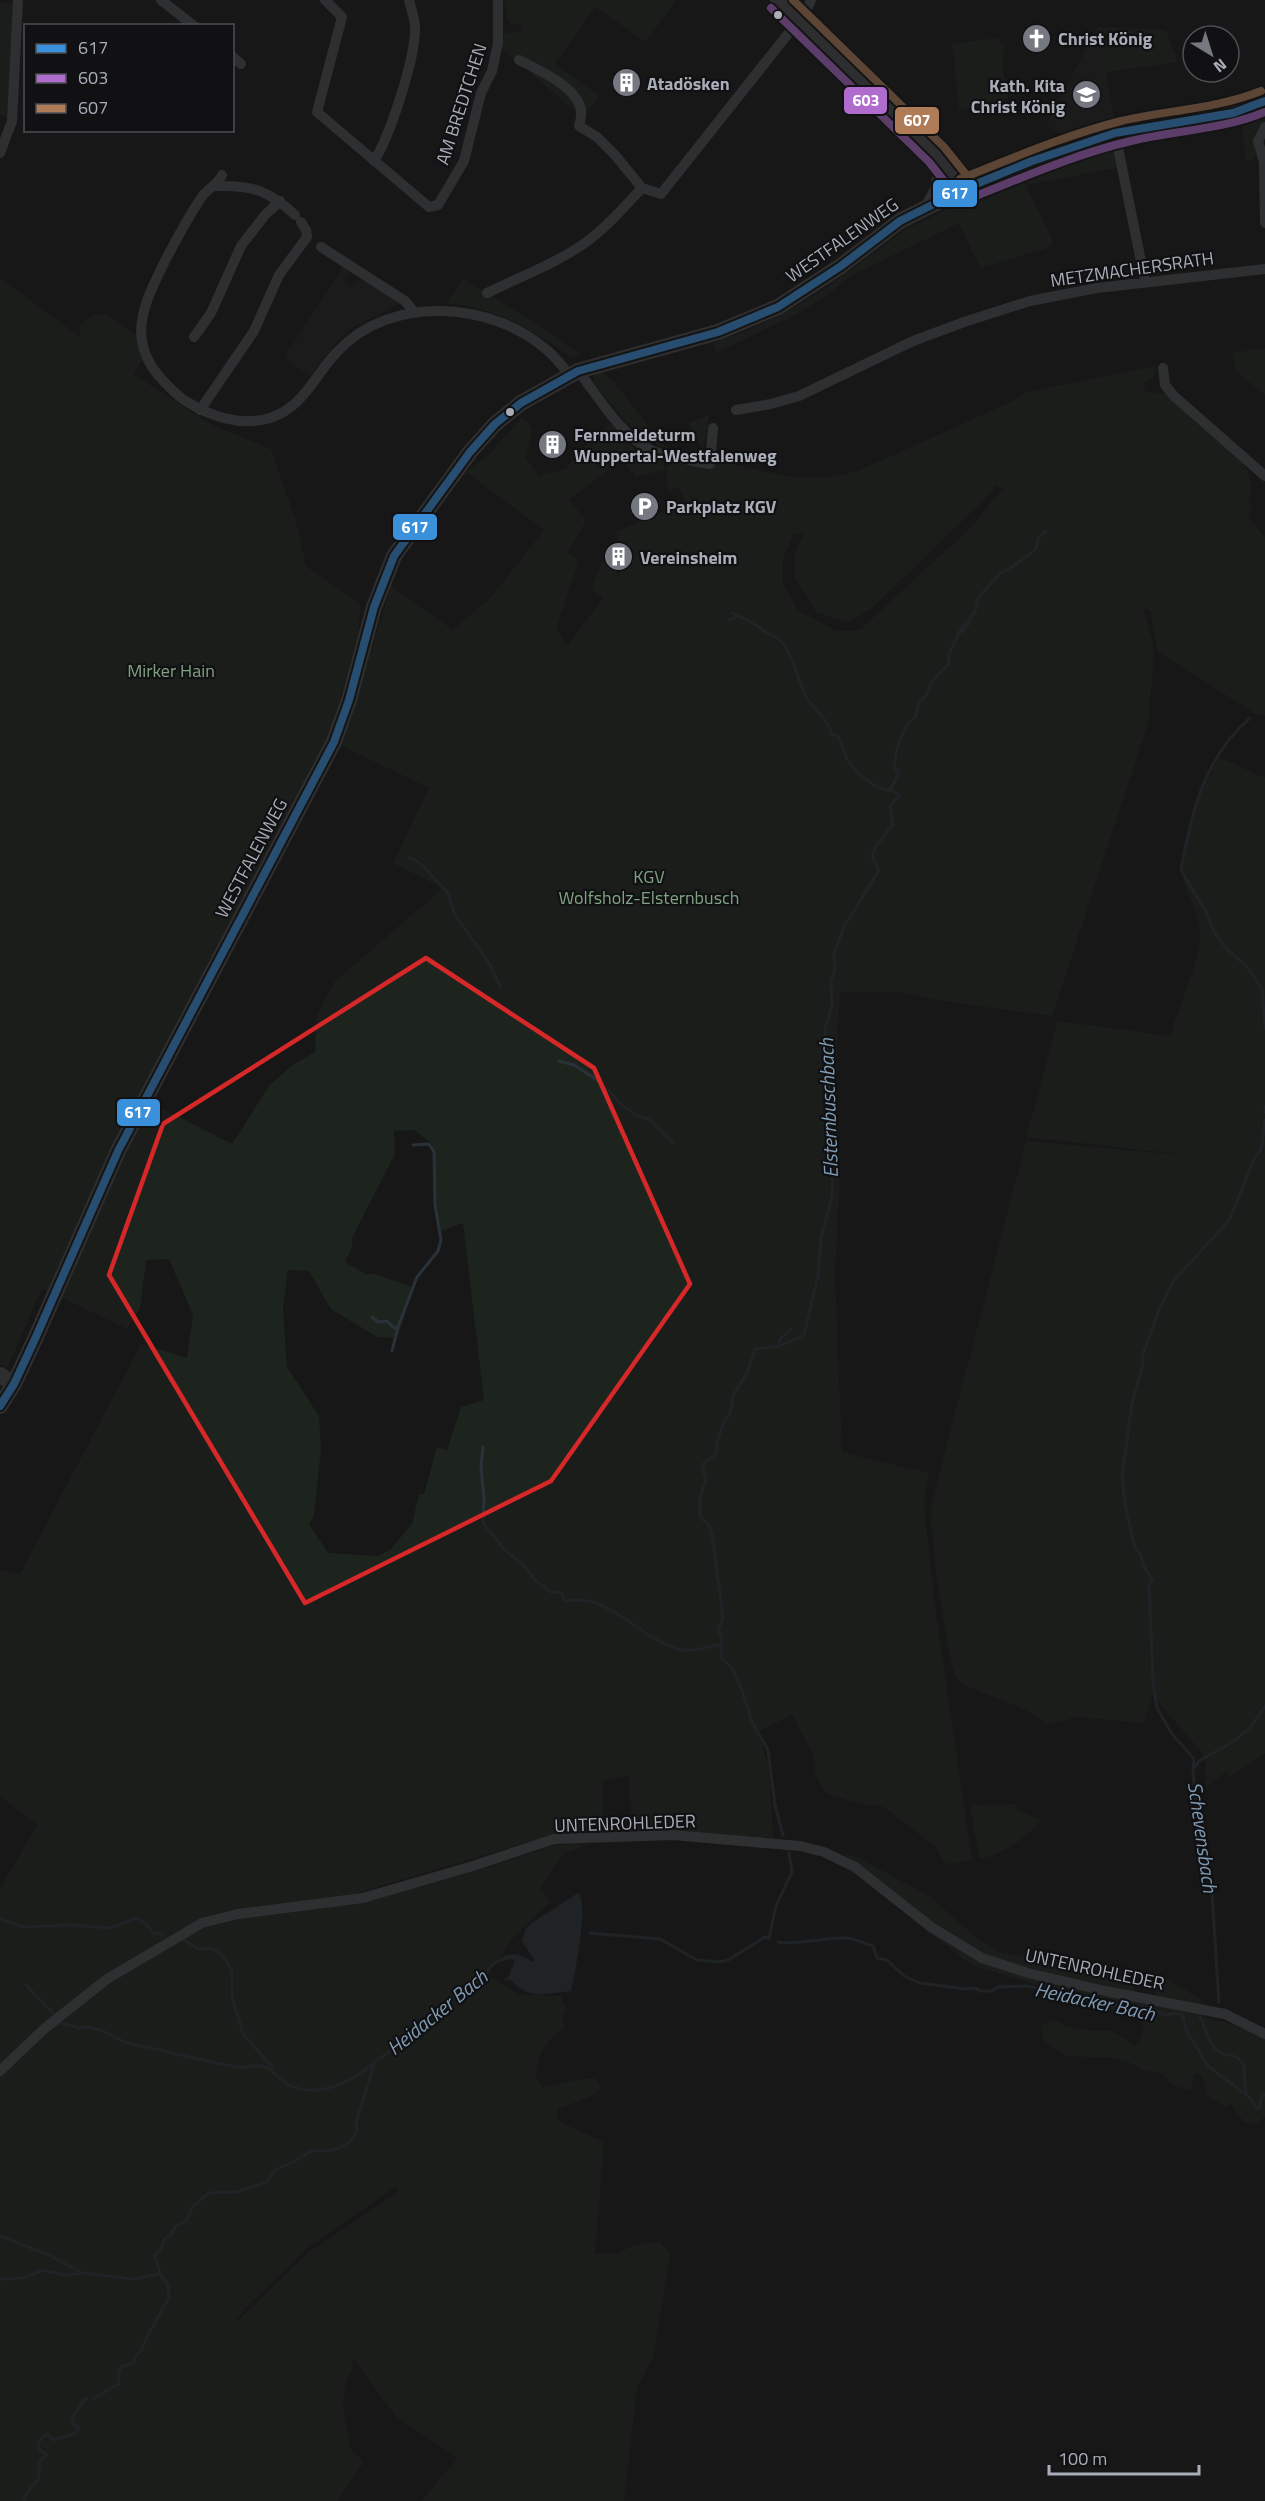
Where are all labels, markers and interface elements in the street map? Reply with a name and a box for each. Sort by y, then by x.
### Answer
unlabelled marker [772,9,784,21]
church icon: Christ König [1021,22,1053,54]
legend [24,24,234,132]
north arrow [1181,24,1241,84]
place label: Christ König [1058,25,1153,52]
text: 617 [78,34,108,61]
street label: AM BREDTCHEN [429,40,493,168]
text: N [1208,53,1232,79]
text: 603 [78,64,108,91]
building icon: Atadösken [610,67,642,99]
place label: Atadösken [647,70,730,97]
place label: Kath. Kita Christ König [971,72,1065,120]
school or university icon: Kath. Kita Christ König [1070,79,1102,111]
line badge: 603 [843,86,888,115]
text: 603 [853,88,879,112]
text: 607 [78,94,108,121]
line badge: 607 [894,106,940,135]
text: 607 [904,108,930,132]
line badge: 617 [932,179,978,208]
text: 617 [942,181,968,205]
street label: WESTFALENWEG [780,191,904,289]
street label: METZMACHERSRATH [1048,244,1216,294]
unlabelled marker [504,406,516,418]
place label: Fernmeldeturm Wuppertal-Westfalenweg [574,421,777,469]
building icon: Fernmeldeturm Wuppertal-Westfalenweg [537,428,569,460]
parking icon: Parkplatz KGV [629,490,661,522]
place label: Parkplatz KGV [666,493,777,520]
line badge: 617 [392,513,438,541]
text: 617 [402,515,428,539]
building icon: Vereinsheim [603,541,635,573]
place label: Vereinsheim [640,544,737,571]
park label: Mirker Hain [127,657,215,684]
street label: WESTFALENWEG [208,793,294,923]
park label: KGV Wolfsholz-Elsternbusch [558,863,740,911]
water label: Elsternbuschbach [810,1037,846,1178]
line badge: 617 [116,1098,161,1127]
text: 617 [125,1100,151,1124]
water label: Schevensbach [1180,1779,1226,1896]
street label: UNTENROHLEDER [554,1807,696,1839]
street label: UNTENROHLEDER [1023,1941,1167,1997]
water label: Heidacker Bach [380,1961,495,2062]
water label: Heidacker Bach [1032,1973,1159,2029]
scale bar [1049,2438,1199,2476]
text: 100 m [1058,2445,1107,2472]

